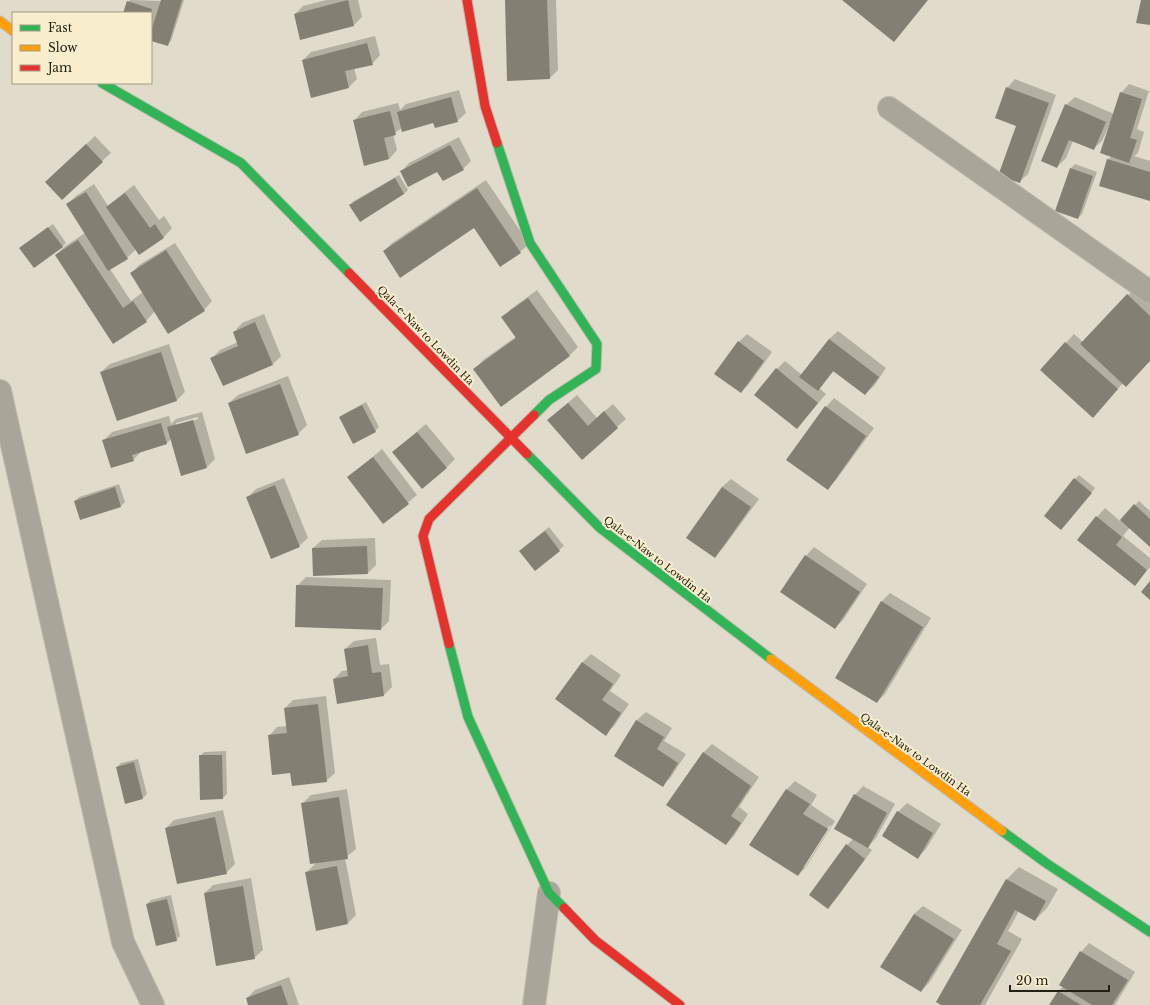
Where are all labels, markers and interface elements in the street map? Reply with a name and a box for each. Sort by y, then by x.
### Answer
legend [12,12,152,84]
text: Fast [48,20,73,35]
text: Slow [48,40,78,55]
text: Jam [46,60,72,75]
street label: Qala-e-Naw to Lowdin Ha [375,283,477,388]
street label: Qala-e-Naw to Lowdin Ha [601,513,715,606]
street label: Qala-e-Naw to Lowdin Ha [858,710,974,799]
scale bar [1010,967,1109,993]
text: 20 m [1016,973,1048,988]

